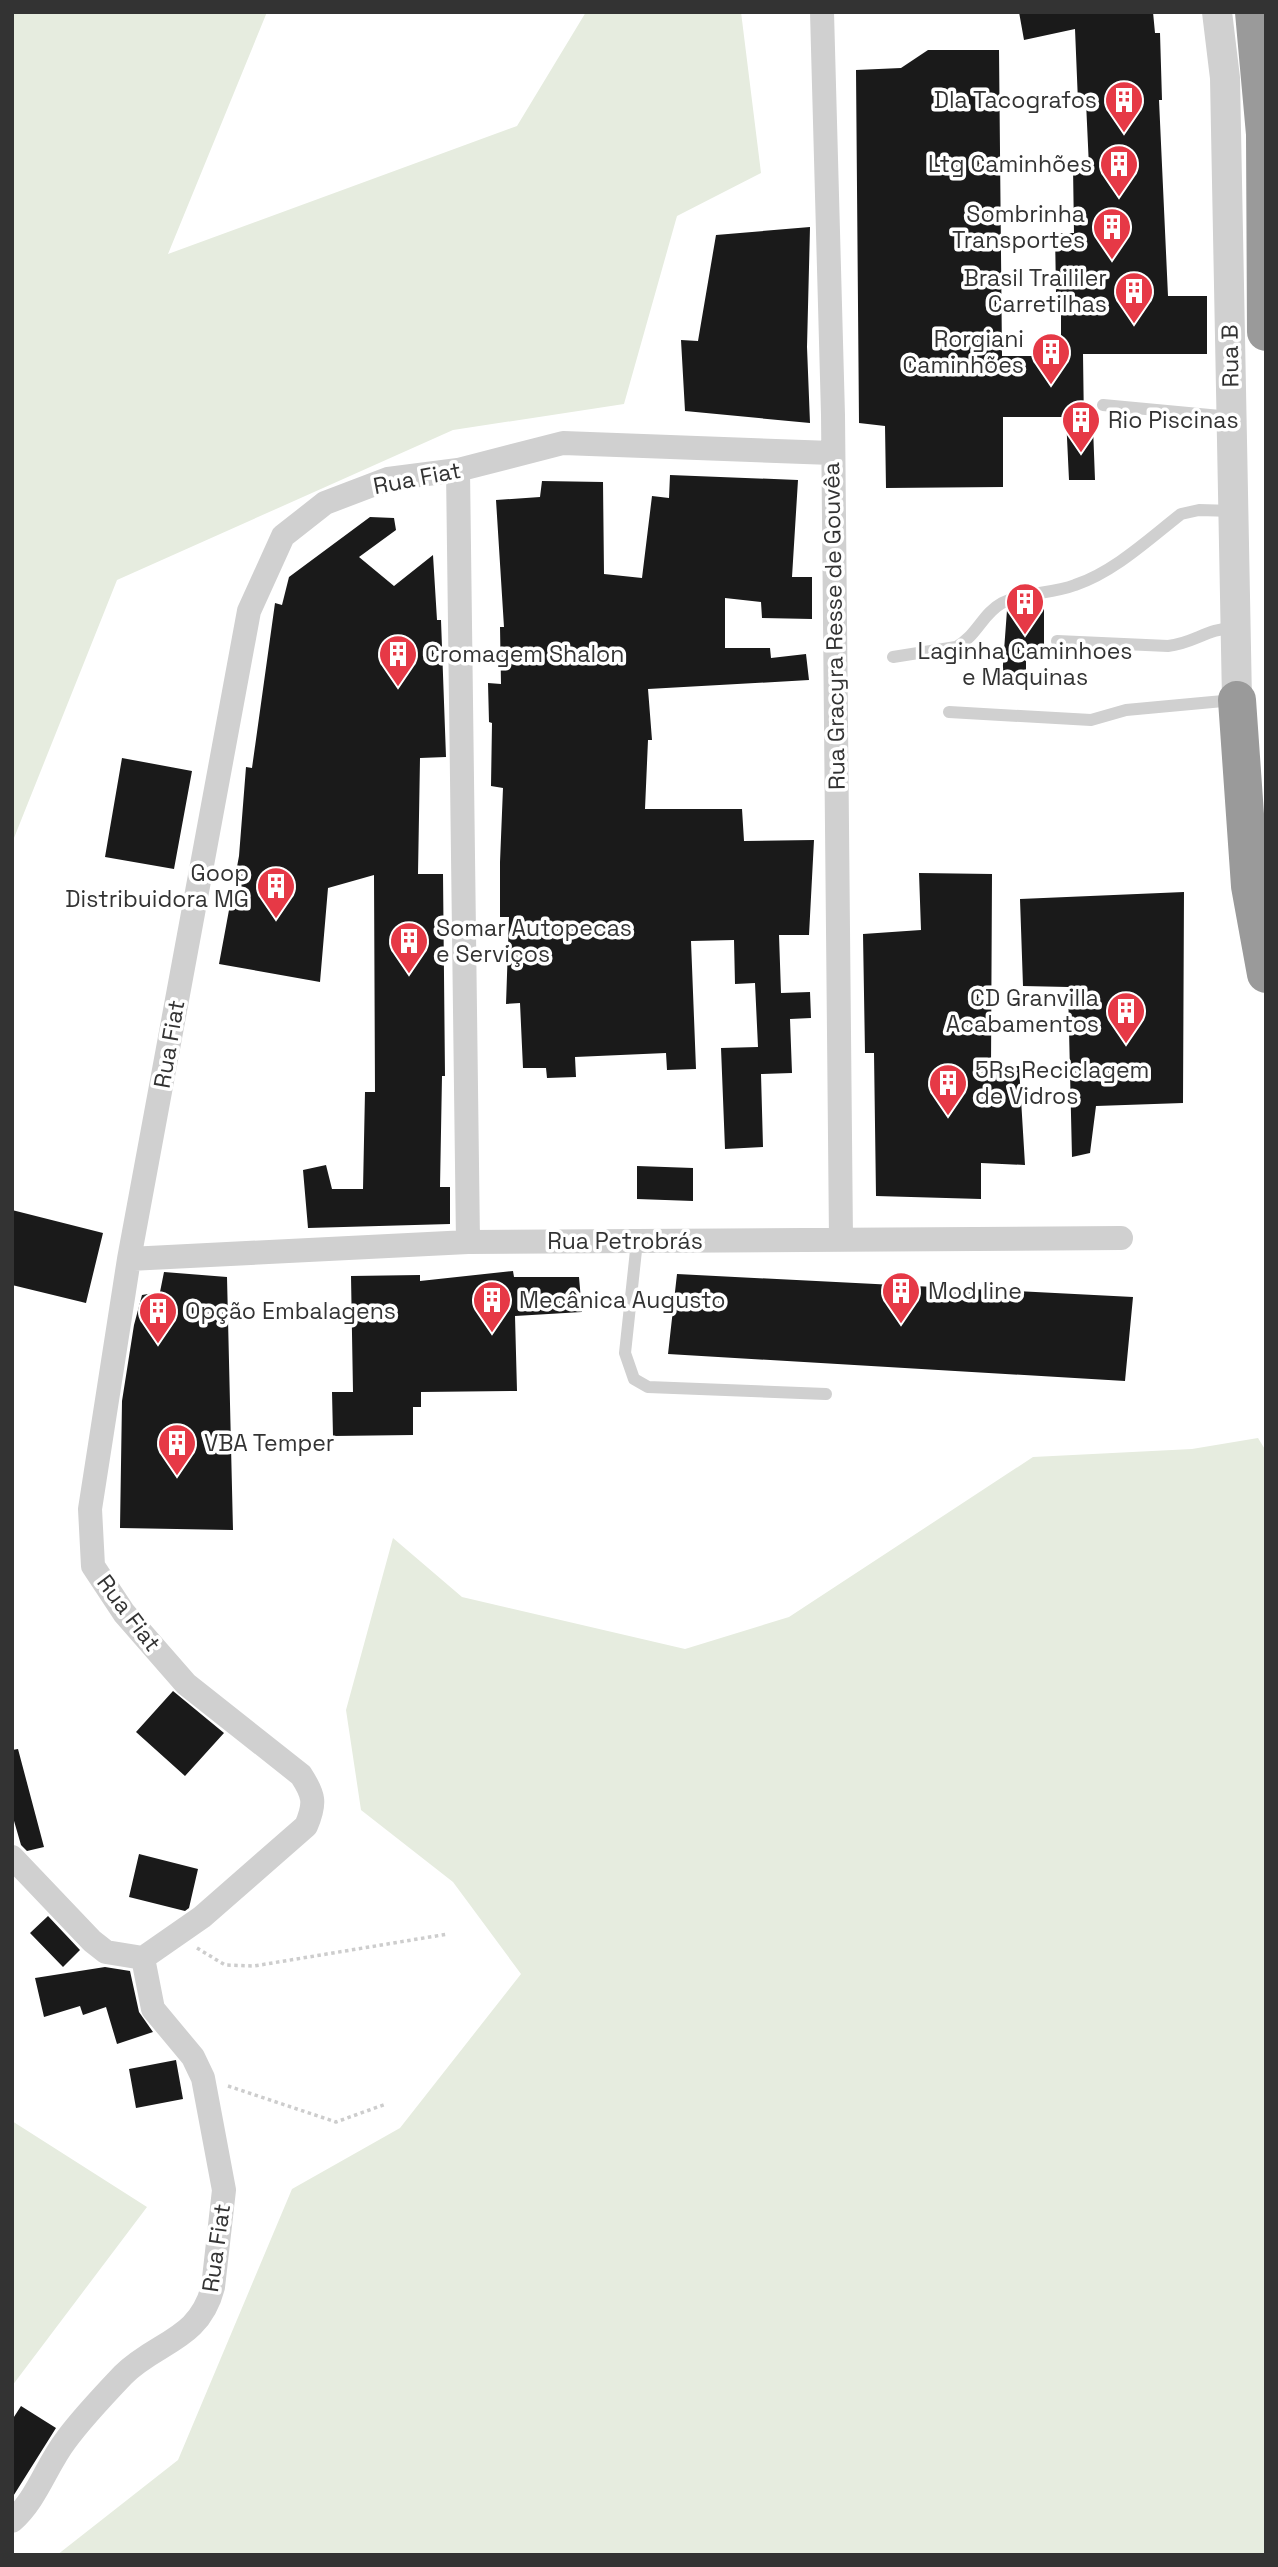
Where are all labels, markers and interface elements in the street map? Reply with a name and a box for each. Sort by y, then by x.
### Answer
building icon: Dla Tacografos [1103,79,1145,134]
place label: Dla Tacografos [934,85,1097,115]
building icon: Ltg Caminhões [1098,143,1140,198]
place label: Ltg Caminhões [928,149,1092,179]
place label: Sombrinha Transportes [952,199,1085,255]
building icon: Sombrinha Transportes [1091,206,1133,261]
place label: Brasil Traililer Carretilhas [964,263,1107,319]
building icon: Brasil Traililer Carretilhas [1113,270,1155,325]
place label: Rorgiani Caminhões [902,324,1024,380]
street label: Rua B [1214,324,1246,388]
building icon: Rorgiani Caminhões [1030,331,1072,386]
building icon: Rio Piscinas [1060,399,1102,454]
place label: Rio Piscinas [1108,405,1239,435]
street label: Rua Fiat [371,455,463,501]
street label: Rua Gracyra Resse de Gouvêa [816,462,852,790]
building icon: Laginha Caminhoes e Maquinas [1004,581,1046,636]
building icon: Cromagem Shalon [377,633,419,688]
place label: Laginha Caminhoes e Maquinas [918,636,1132,692]
place label: Cromagem Shalon [425,639,624,669]
place label: Goop Distribuidora MG [65,858,249,914]
building icon: Goop Distribuidora MG [255,865,297,920]
place label: Somar Autopecas e Serviços [436,913,632,969]
building icon: Somar Autopecas e Serviços [388,920,430,975]
place label: CD Granvilla Acabamentos [946,983,1099,1039]
building icon: CD Granvilla Acabamentos [1105,990,1147,1045]
street label: Rua Fiat [147,998,191,1090]
place label: 5Rs Reciclagem de Vidros [975,1055,1149,1111]
building icon: 5Rs Reciclagem de Vidros [927,1062,969,1117]
street label: Rua Petrobrás [547,1226,703,1256]
building icon: Mod line [880,1270,922,1325]
place label: Mod line [928,1276,1022,1306]
building icon: Mecânica Augusto [471,1279,513,1334]
place label: Mecânica Augusto [519,1285,725,1315]
building icon: Opção Embalagens [137,1290,179,1345]
place label: Opção Embalagens [185,1296,396,1326]
building icon: VBA Temper [156,1422,198,1477]
place label: VBA Temper [204,1428,335,1458]
street label: Rua Fiat [90,1568,168,1658]
street label: Rua Fiat [195,2202,237,2294]

